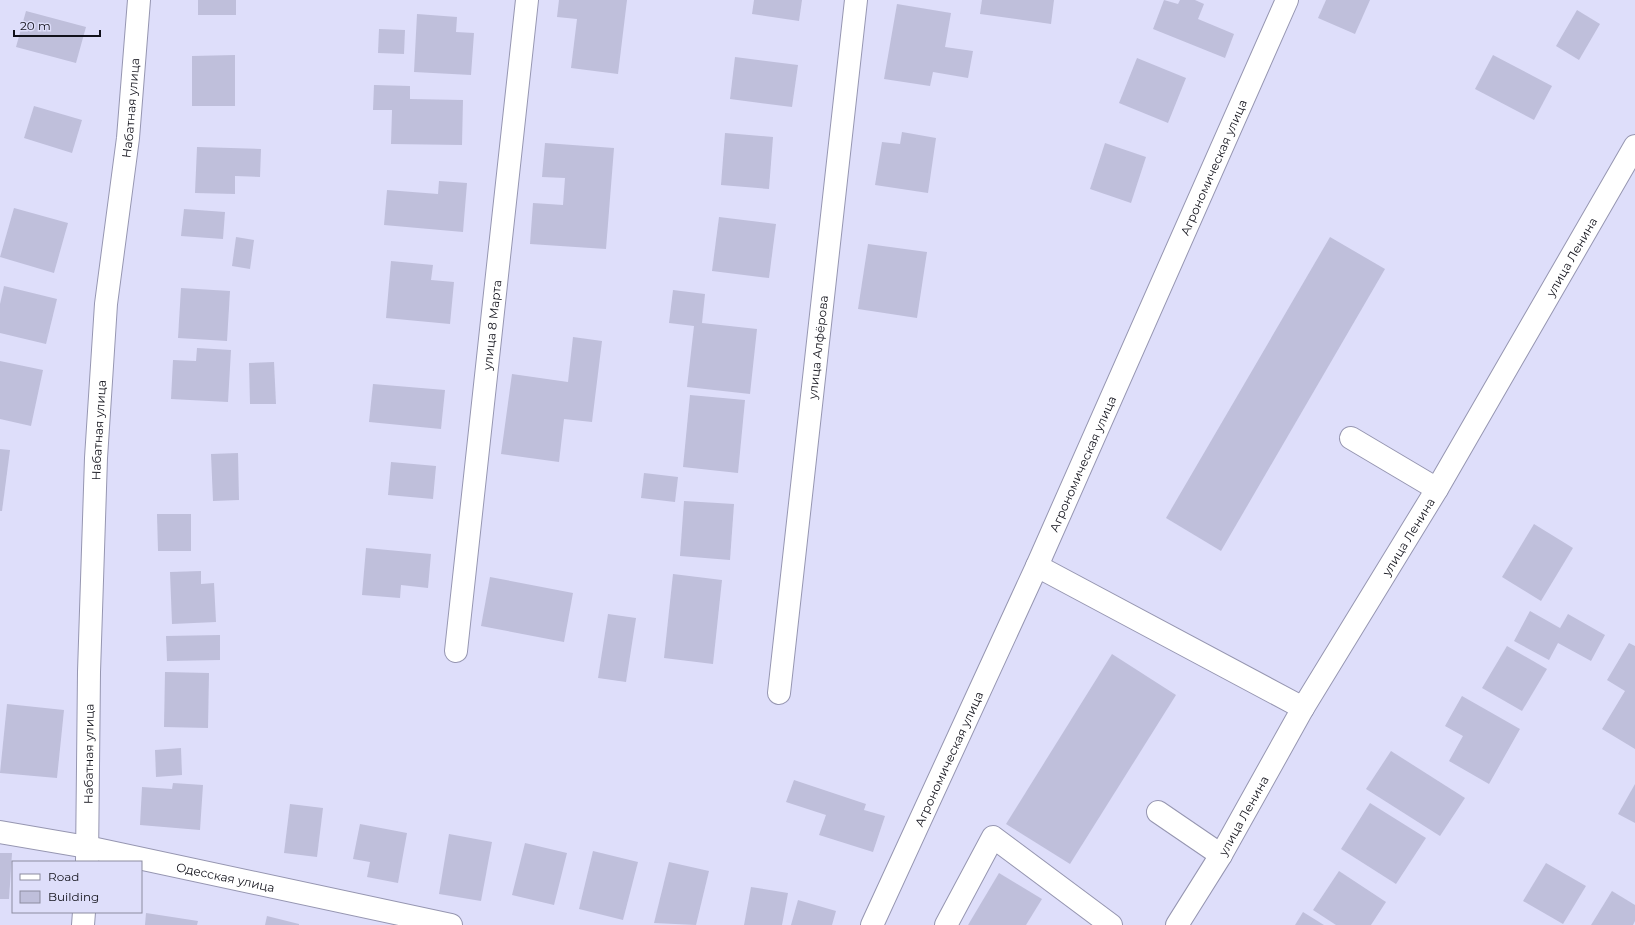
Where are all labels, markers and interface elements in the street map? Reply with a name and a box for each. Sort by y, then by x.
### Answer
scale bar [14,12,100,38]
text: 20 m [20,18,51,33]
street label: Набатная улица [118,57,142,159]
street label: Агрономическая улица [1177,97,1250,238]
street label: улица Ленина [1542,214,1600,300]
street label: улица 8 Марта [479,279,504,372]
street label: улица Алфёрова [804,295,831,401]
street label: Набатная улица [88,380,109,481]
street label: Агрономическая улица [1046,393,1119,534]
street label: улица Ленина [1378,495,1438,579]
street label: Агрономическая улица [911,689,986,829]
street label: Набатная улица [80,704,96,804]
street label: улица Ленина [1214,773,1271,859]
street label: Одесская улица [175,859,276,895]
legend [12,861,142,913]
text: Road [48,869,79,884]
text: Building [48,889,99,904]

